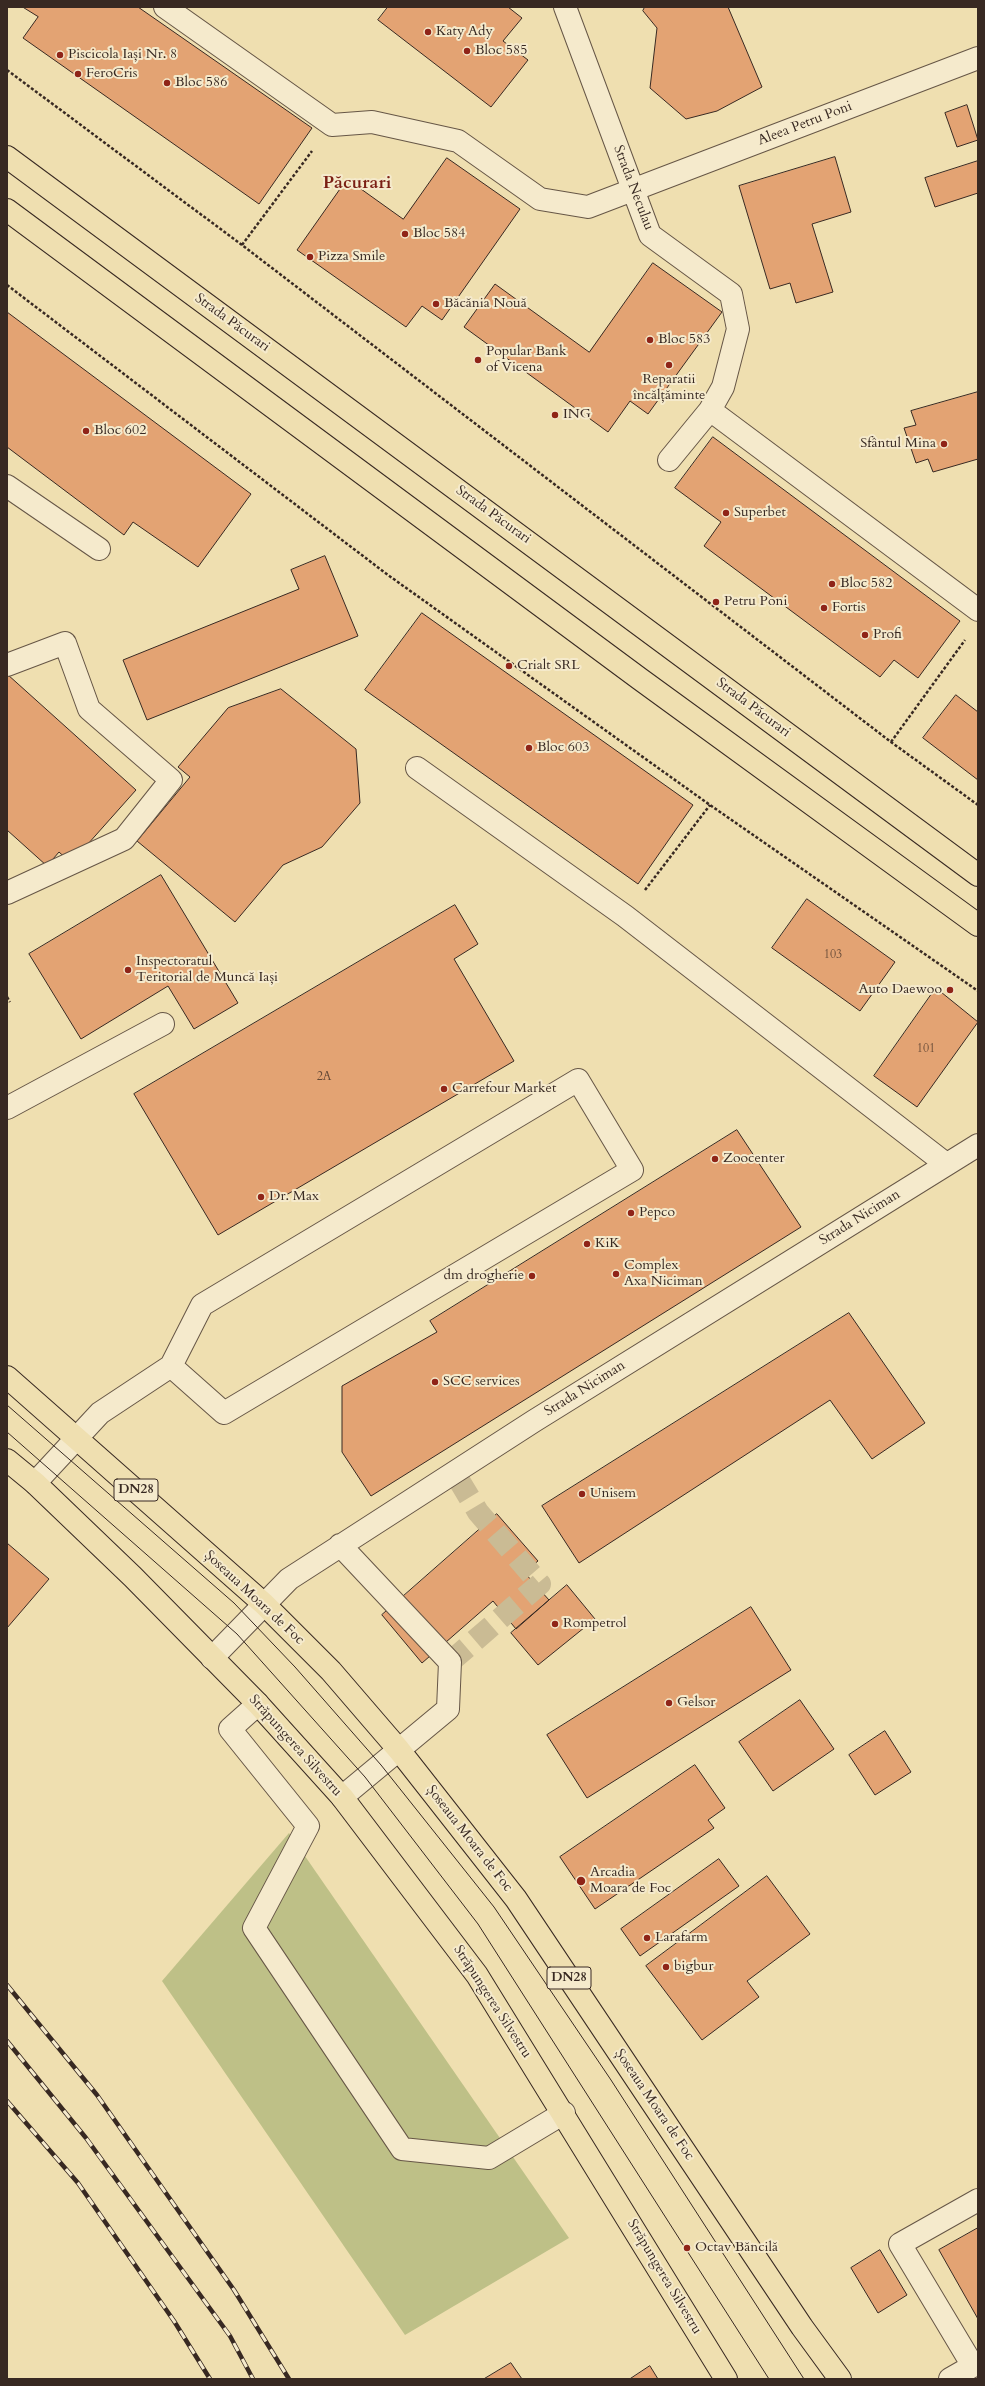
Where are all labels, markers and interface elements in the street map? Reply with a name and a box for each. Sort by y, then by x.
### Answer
place label: Katy Ady [436,24,493,40]
marker: Katy Ady [423,27,433,37]
place label: Bloc 585 [475,43,527,59]
marker: Bloc 585 [462,46,472,56]
place label: Piscicola Iași Nr. 8 [68,47,177,63]
marker: Piscicola Iași Nr. 8 [55,50,65,60]
place label: FeroCris [86,66,137,82]
marker: FeroCris [73,69,83,79]
place label: Bloc 586 [175,75,227,91]
marker: Bloc 586 [162,78,172,88]
street label: Aleea Petru Poni [756,98,854,150]
street label: Strada Neculau [609,143,657,233]
district label: Păcurari [323,173,391,195]
place label: Bloc 584 [413,226,465,242]
marker: Bloc 584 [400,229,410,239]
place label: Pizza Smile [318,249,385,265]
marker: Pizza Smile [305,252,315,262]
street label: Strada Păcurari [191,290,273,356]
place label: Băcănia Nouă [444,296,527,312]
marker: Băcănia Nouă [431,299,441,309]
place label: Bloc 583 [658,332,710,348]
marker: Bloc 583 [645,335,655,345]
place label: Popular Bank of Vicena [486,344,566,376]
marker: Popular Bank of Vicena [473,355,483,365]
marker: Reparatii încălțăminte [664,360,674,370]
place label: Reparatii încălțăminte [633,372,705,404]
place label: ING [563,407,591,423]
marker: ING [550,410,560,420]
place label: Bloc 602 [94,423,146,439]
marker: Bloc 602 [81,426,91,436]
place label: Sfântul Mina [860,436,936,452]
marker: Sfântul Mina [939,439,949,449]
street label: Strada Păcurari [452,482,534,548]
place label: Superbet [734,505,786,521]
marker: Superbet [721,508,731,518]
place label: Bloc 582 [840,576,892,592]
marker: Bloc 582 [827,579,837,589]
place label: Petru Poni [724,594,787,610]
marker: Petru Poni [711,597,721,607]
place label: Fortis [832,600,866,616]
marker: Fortis [819,603,829,613]
place label: Profi [873,627,902,643]
marker: Profi [860,630,870,640]
place label: Crialt SRL [517,658,580,674]
marker: Crialt SRL [504,661,514,671]
street label: Strada Păcurari [713,675,793,741]
place label: Bloc 603 [537,740,589,756]
marker: Bloc 603 [524,743,534,753]
house number: 103 [824,948,842,962]
place label: Inspectoratul Teritorial de Muncă Iași [136,954,278,986]
marker: Inspectoratul Teritorial de Muncă Iași [123,965,133,975]
place label: Auto Daewoo [858,982,942,998]
marker: Auto Daewoo [945,985,955,995]
house number: 101 [917,1042,935,1056]
house number: 2A [317,1070,331,1084]
place label: Carrefour Market [452,1081,556,1097]
marker: Carrefour Market [439,1084,449,1094]
place label: Zoocenter [723,1151,785,1167]
marker: Zoocenter [710,1154,720,1164]
street label: Strada Niciman [817,1187,903,1249]
place label: Dr. Max [269,1189,319,1205]
marker: Dr. Max [256,1192,266,1202]
place label: Pepco [639,1205,675,1221]
marker: Pepco [626,1208,636,1218]
place label: KiK [595,1236,620,1252]
marker: KiK [582,1239,592,1249]
place label: Complex Axa Niciman [624,1258,703,1290]
place label: dm drogherie [444,1268,524,1284]
marker: Complex Axa Niciman [611,1269,621,1279]
marker: dm drogherie [527,1271,537,1281]
street label: Strada Niciman [542,1358,628,1420]
place label: SCC services [443,1374,520,1390]
marker: SCC services [430,1377,440,1387]
road number: DN28 [114,1479,158,1501]
place label: Unisem [590,1486,636,1502]
marker: Unisem [577,1489,587,1499]
street label: Șoseaua Moara de Foc [201,1547,307,1649]
place label: Rompetrol [563,1616,627,1632]
marker: Rompetrol [550,1619,560,1629]
street label: Străpungerea Silvestru [245,1692,345,1800]
place label: Gelsor [677,1695,715,1711]
marker: Gelsor [664,1698,674,1708]
street label: Șoseaua Moara de Foc [422,1782,516,1896]
place label: Arcadia Moara de Foc [590,1865,671,1898]
marker: Arcadia Moara de Foc [575,1875,587,1887]
place label: Larafarm [655,1930,708,1946]
marker: Larafarm [642,1933,652,1943]
street label: Străpungerea Silvestru [449,1943,535,2061]
place label: bigbur [674,1959,714,1975]
marker: bigbur [661,1962,671,1972]
road number: DN28 [547,1967,591,1989]
street label: Șoseaua Moara de Foc [611,2046,697,2164]
street label: Străpungerea Silvestru [623,2217,705,2337]
place label: Octav Băncilă [695,2240,778,2256]
marker: Octav Băncilă [682,2243,692,2253]

